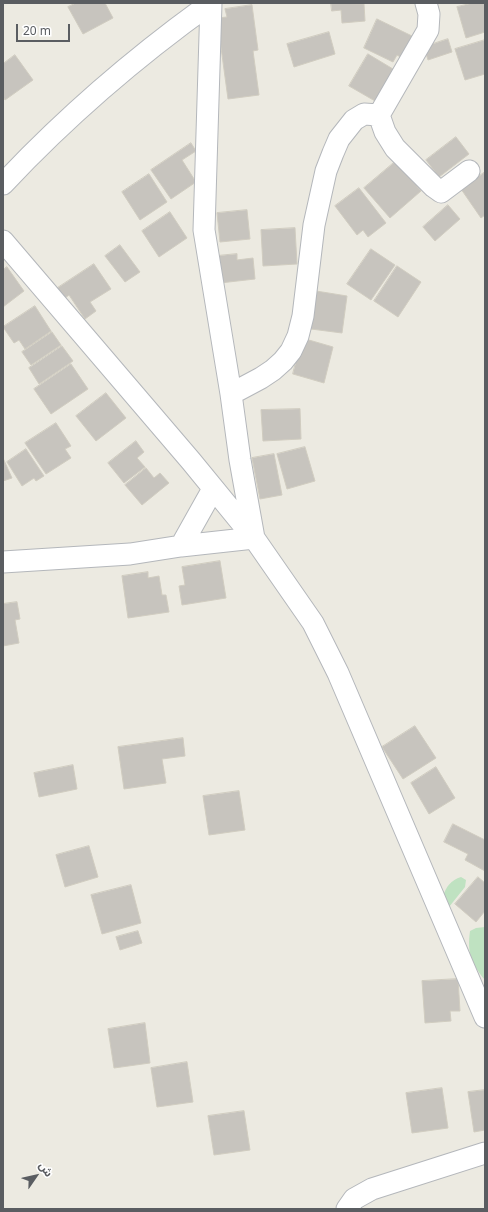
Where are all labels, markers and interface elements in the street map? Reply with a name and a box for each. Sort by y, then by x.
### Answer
scale bar [18,16,72,42]
text: 20 m [23,22,51,39]
north arrow [16,1156,56,1196]
text: ش [36,1159,57,1179]

